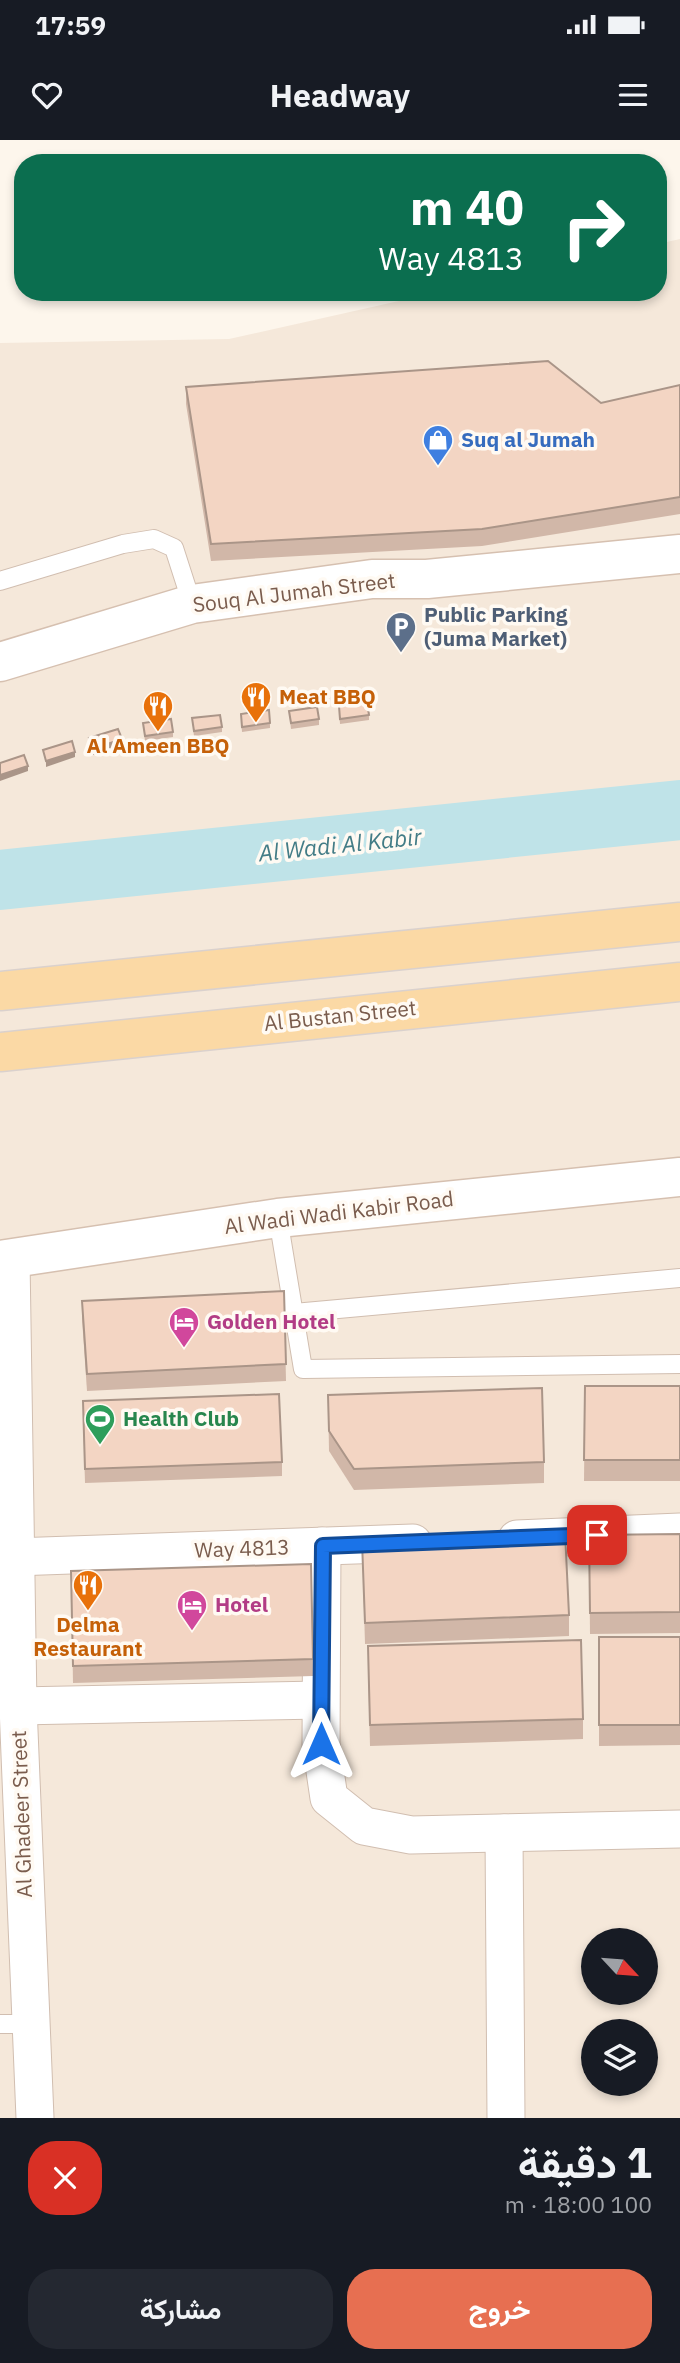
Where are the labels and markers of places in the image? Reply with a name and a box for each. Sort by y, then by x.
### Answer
shop icon: Suq al Jumah [421,423,455,467]
place label: Suq al Jumah [461,425,595,453]
place label: Public Parking (Juma Market) [424,600,568,652]
parking icon: Public Parking (Juma Market) [384,610,418,654]
restaurant icon: Meat BBQ [239,680,273,724]
place label: Meat BBQ [279,682,376,710]
restaurant icon: Al Ameen BBQ [141,689,175,733]
place label: Al Ameen BBQ [87,731,229,759]
hotel icon: Golden Hotel [167,1305,201,1349]
place label: Golden Hotel [207,1307,335,1335]
sports icon: Health Club [83,1402,117,1446]
place label: Health Club [123,1404,239,1432]
pin [567,1505,627,1565]
restaurant icon: Delma Restaurant [71,1568,105,1612]
hotel icon: Hotel [175,1588,209,1632]
place label: Hotel [215,1590,268,1618]
place label: Delma Restaurant [33,1610,143,1662]

